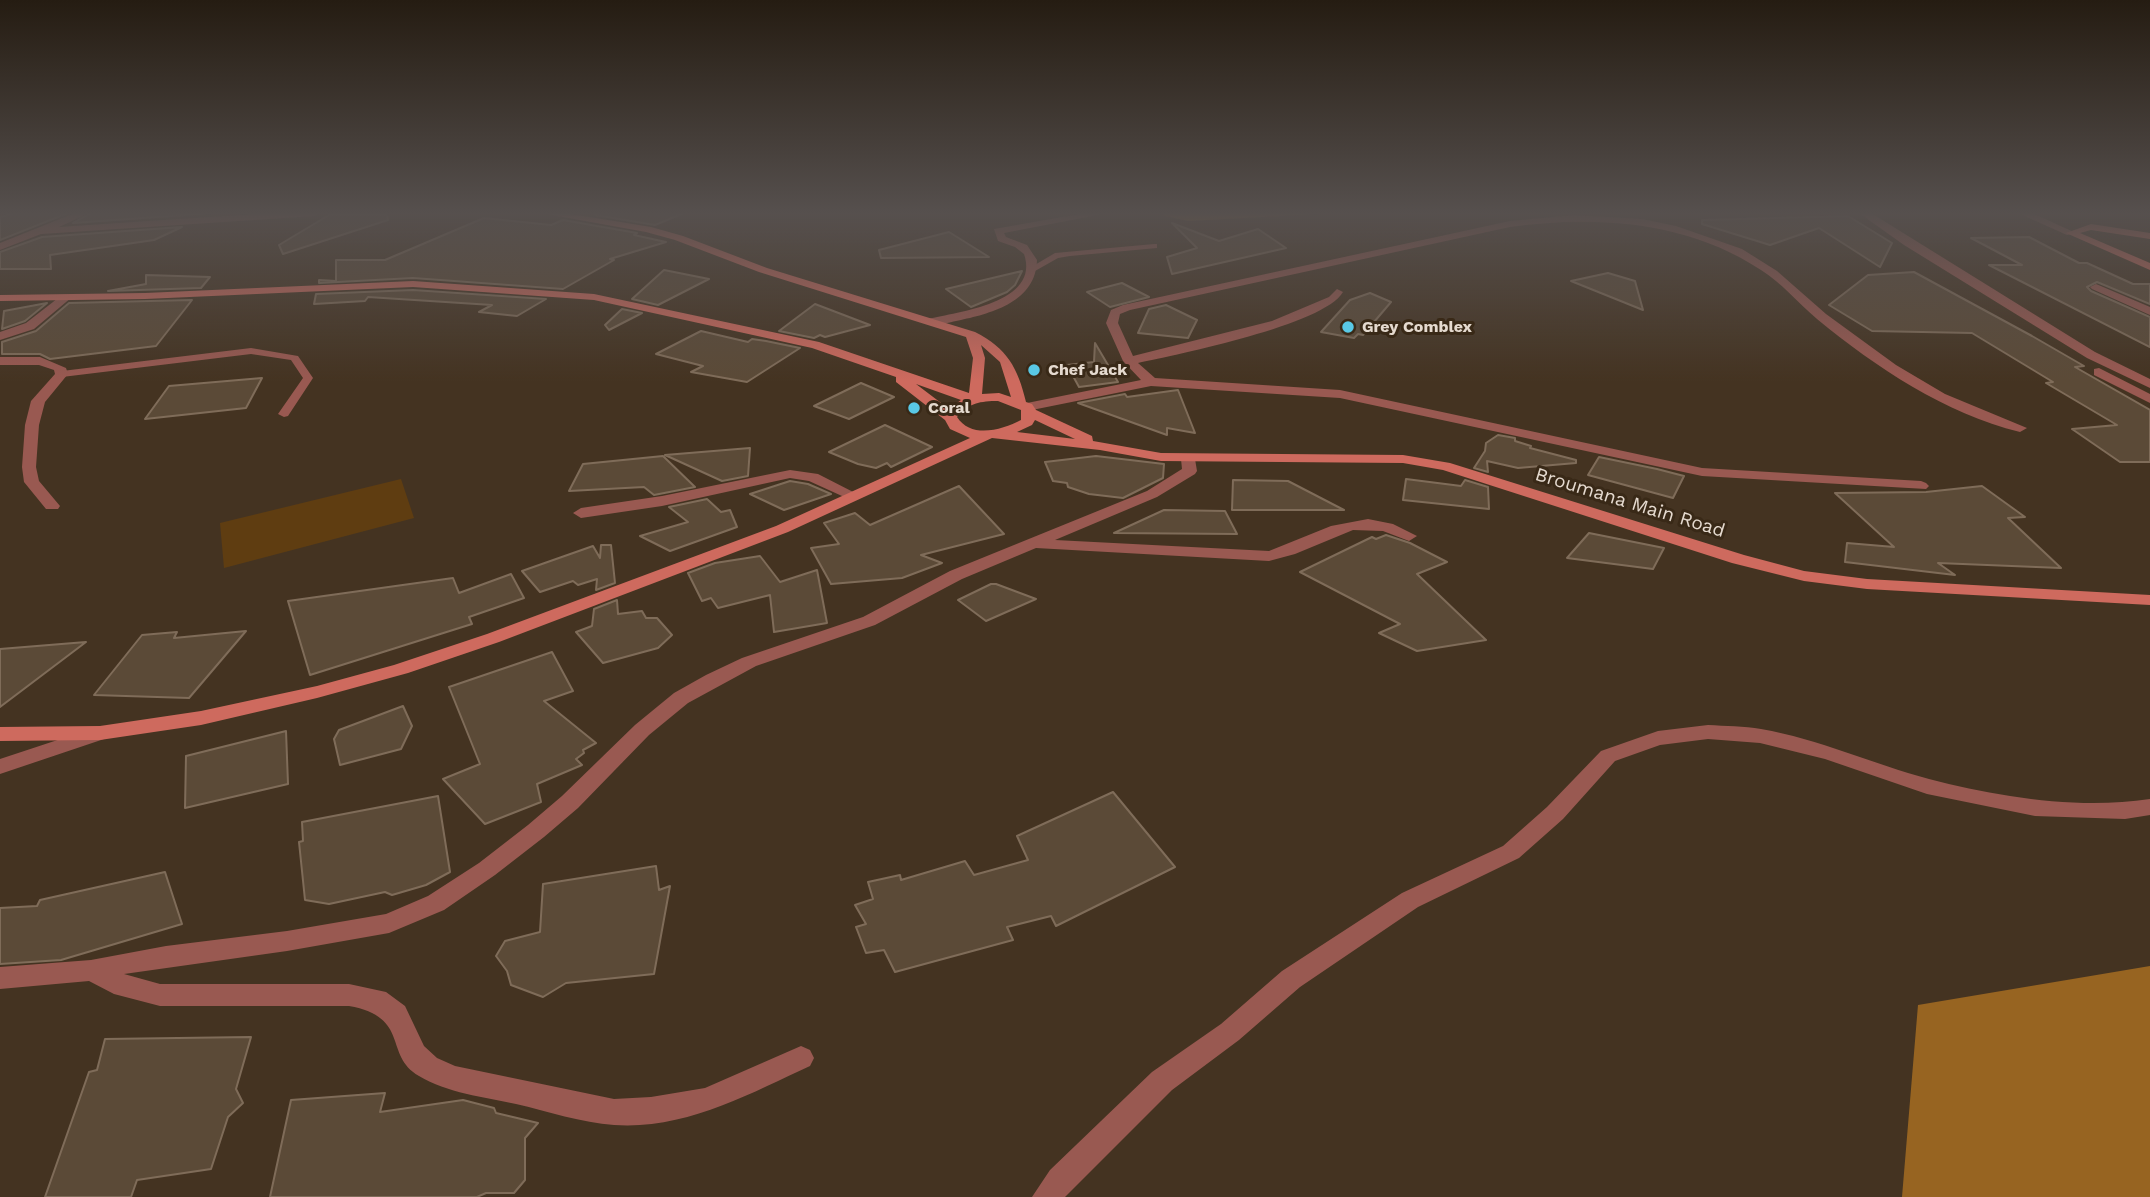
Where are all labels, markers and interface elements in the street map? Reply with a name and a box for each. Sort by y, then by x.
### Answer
place label: Grey Comblex [1362,317,1472,337]
marker: Grey Comblex [1340,319,1356,335]
place label: Chef Jack [1048,360,1127,380]
marker: Chef Jack [1026,362,1042,378]
place label: Coral [928,398,970,418]
marker: Coral [906,400,922,416]
street label: Broumana Main Road [1532,463,1728,543]

